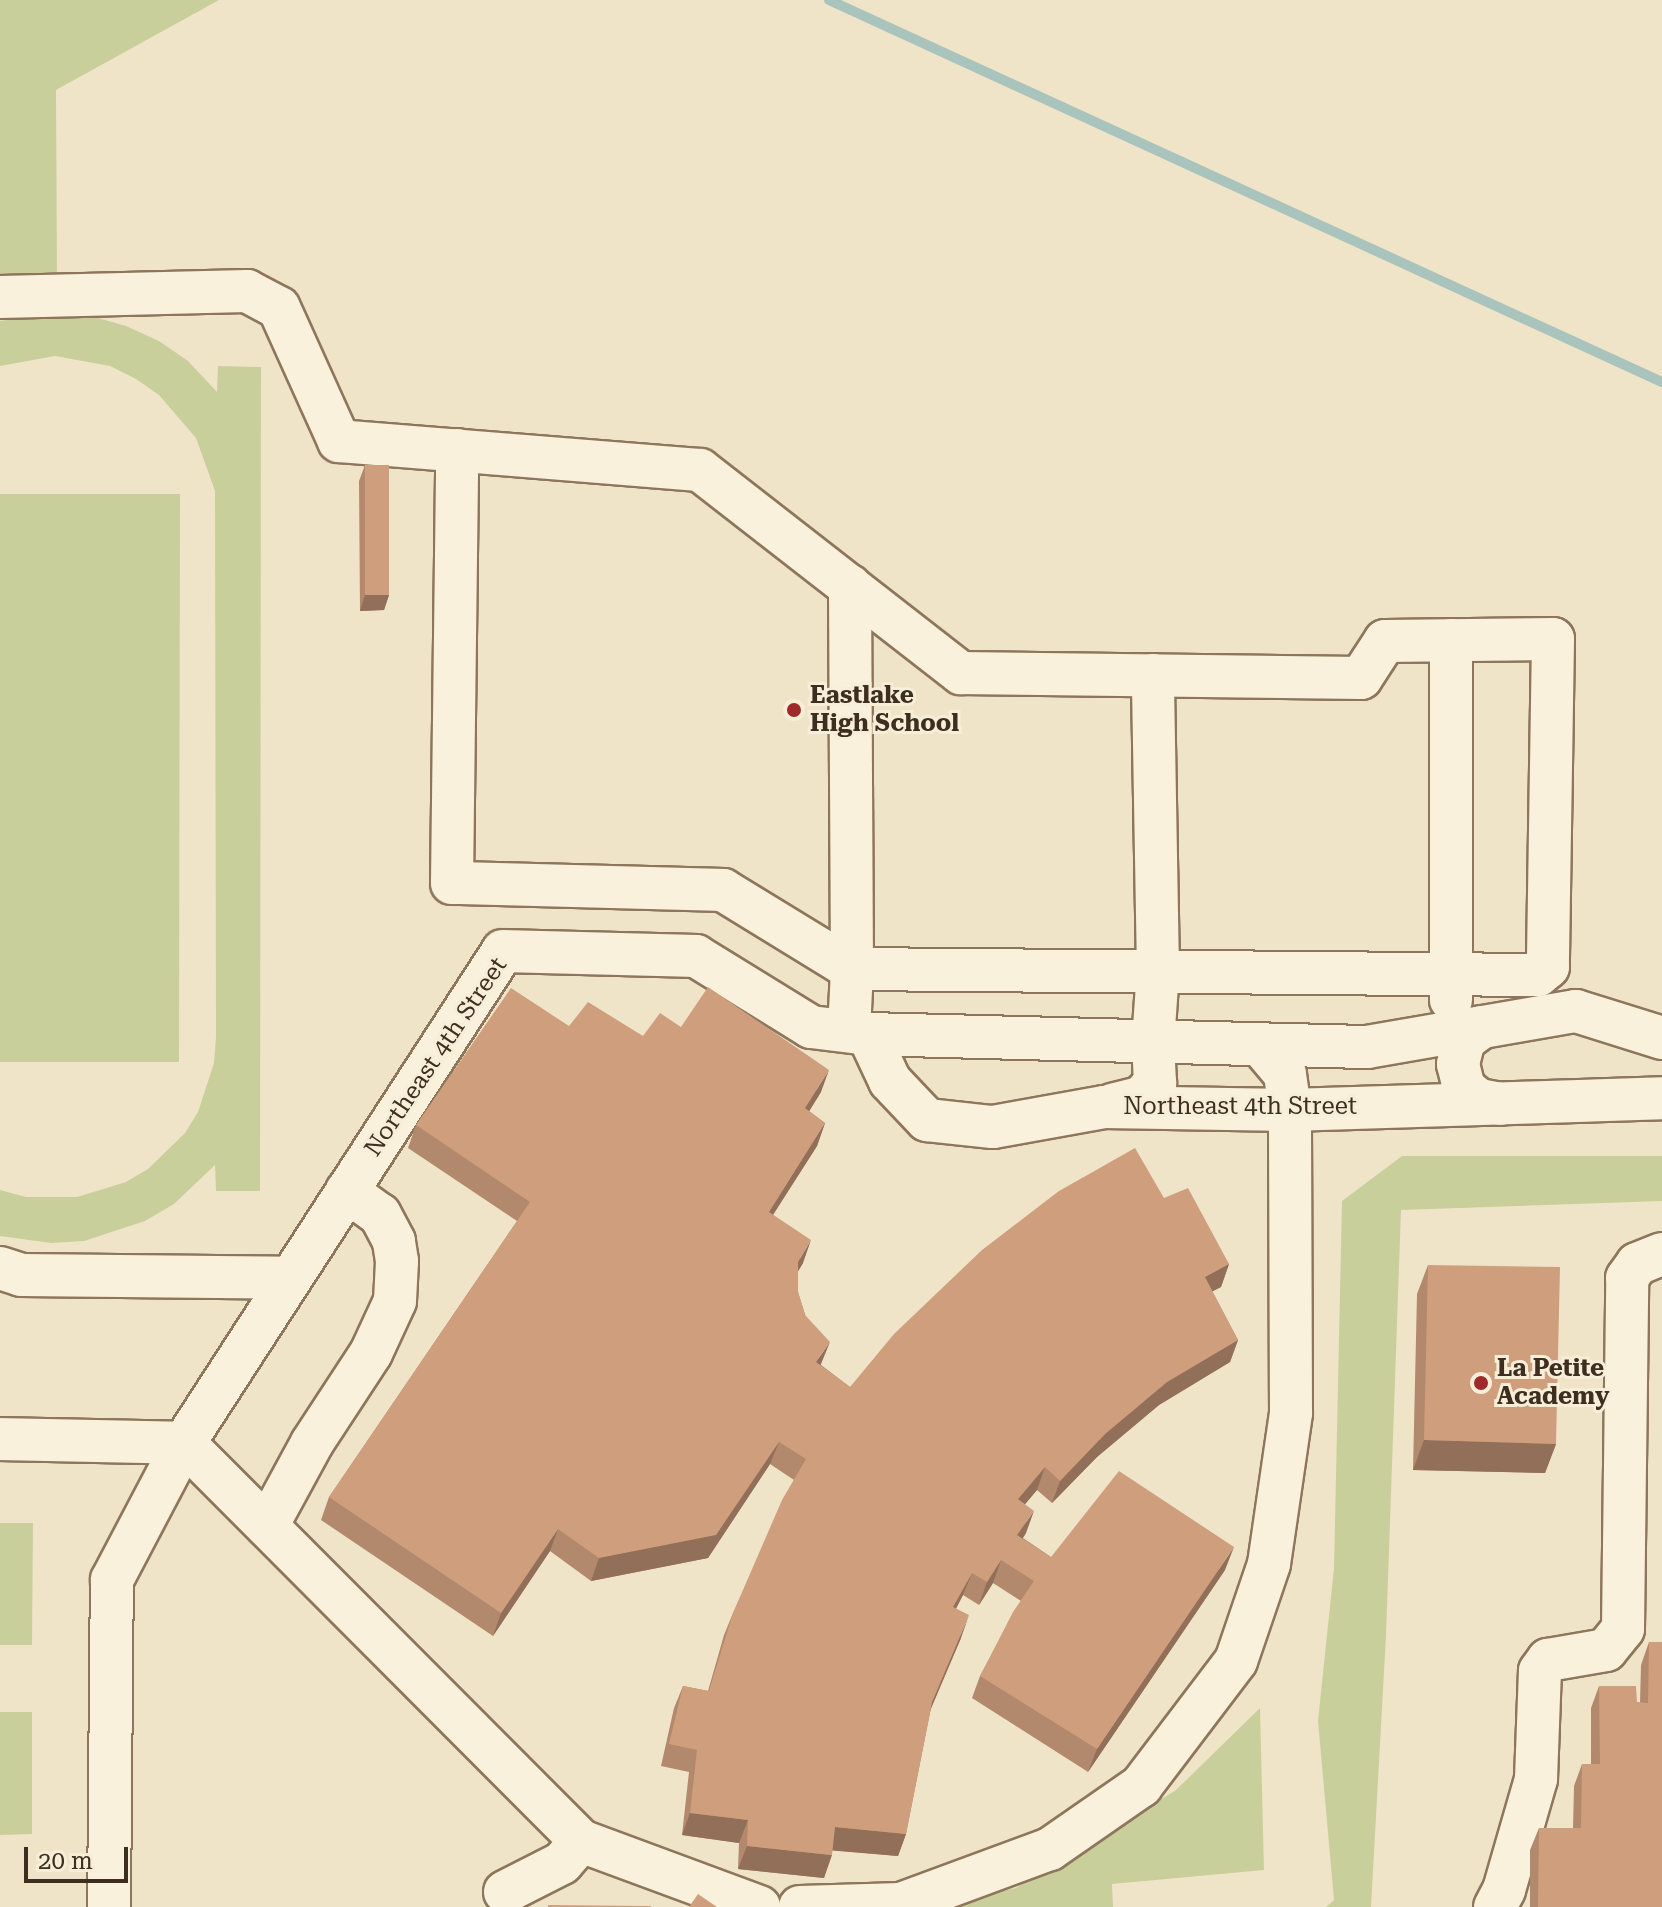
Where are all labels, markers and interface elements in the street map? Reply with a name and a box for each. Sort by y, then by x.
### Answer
place label: Eastlake High School [810,682,959,738]
marker: Eastlake High School [785,701,803,719]
street label: Northeast 4th Street [359,952,513,1162]
street label: Northeast 4th Street [1123,1093,1357,1121]
place label: La Petite Academy [1497,1355,1609,1411]
marker: La Petite Academy [1472,1374,1490,1392]
scale bar [28,1831,132,1881]
text: 20 m [38,1847,93,1875]

